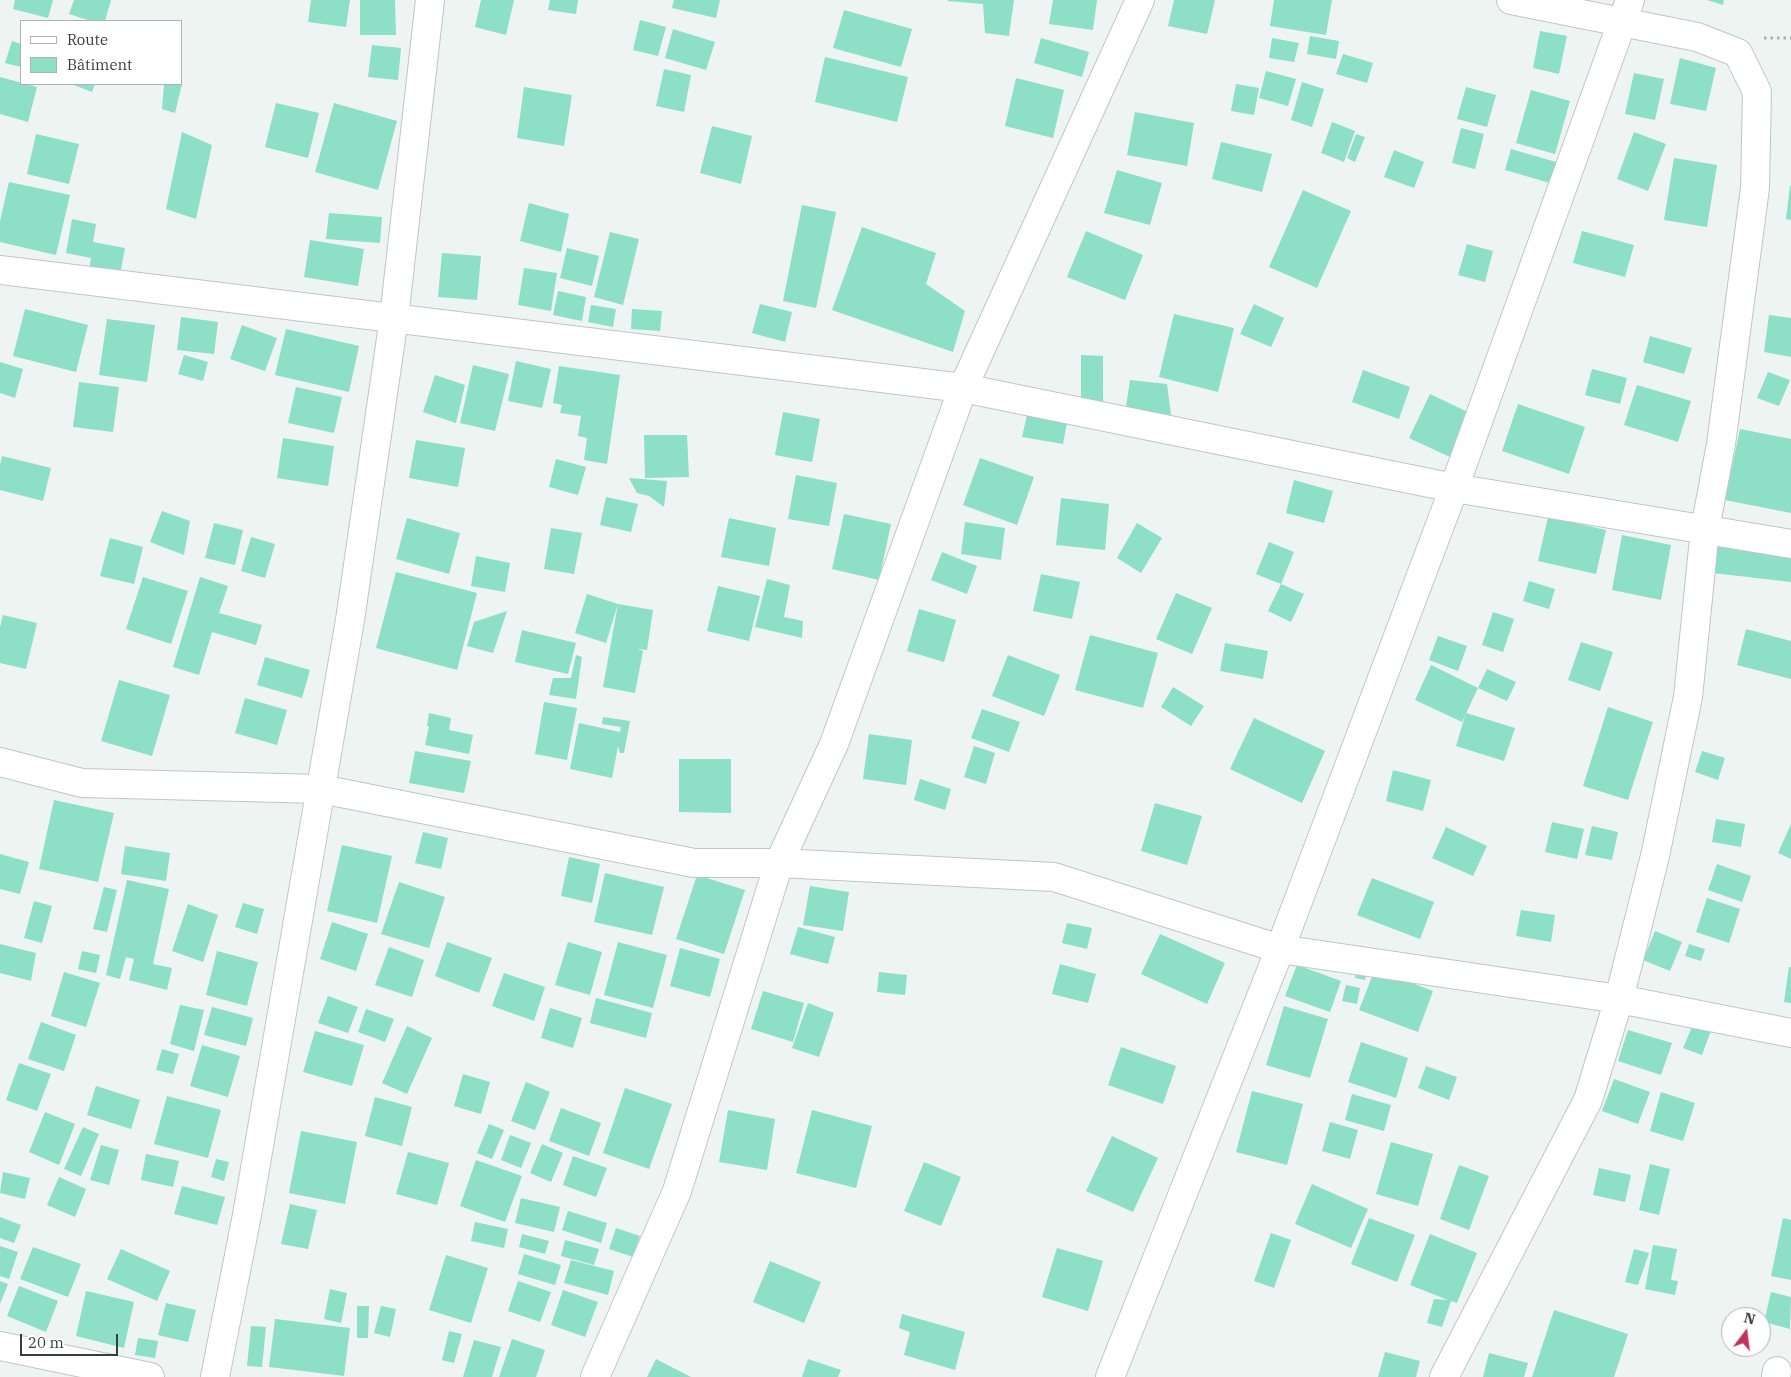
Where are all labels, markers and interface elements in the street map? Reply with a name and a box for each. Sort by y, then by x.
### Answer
legend [20,20,182,85]
text: Route [67,30,108,49]
text: Bâtiment [67,55,132,74]
north arrow [1721,1307,1771,1357]
text: N [1742,1308,1757,1329]
scale bar [22,1324,120,1356]
text: 20 m [28,1333,64,1352]

